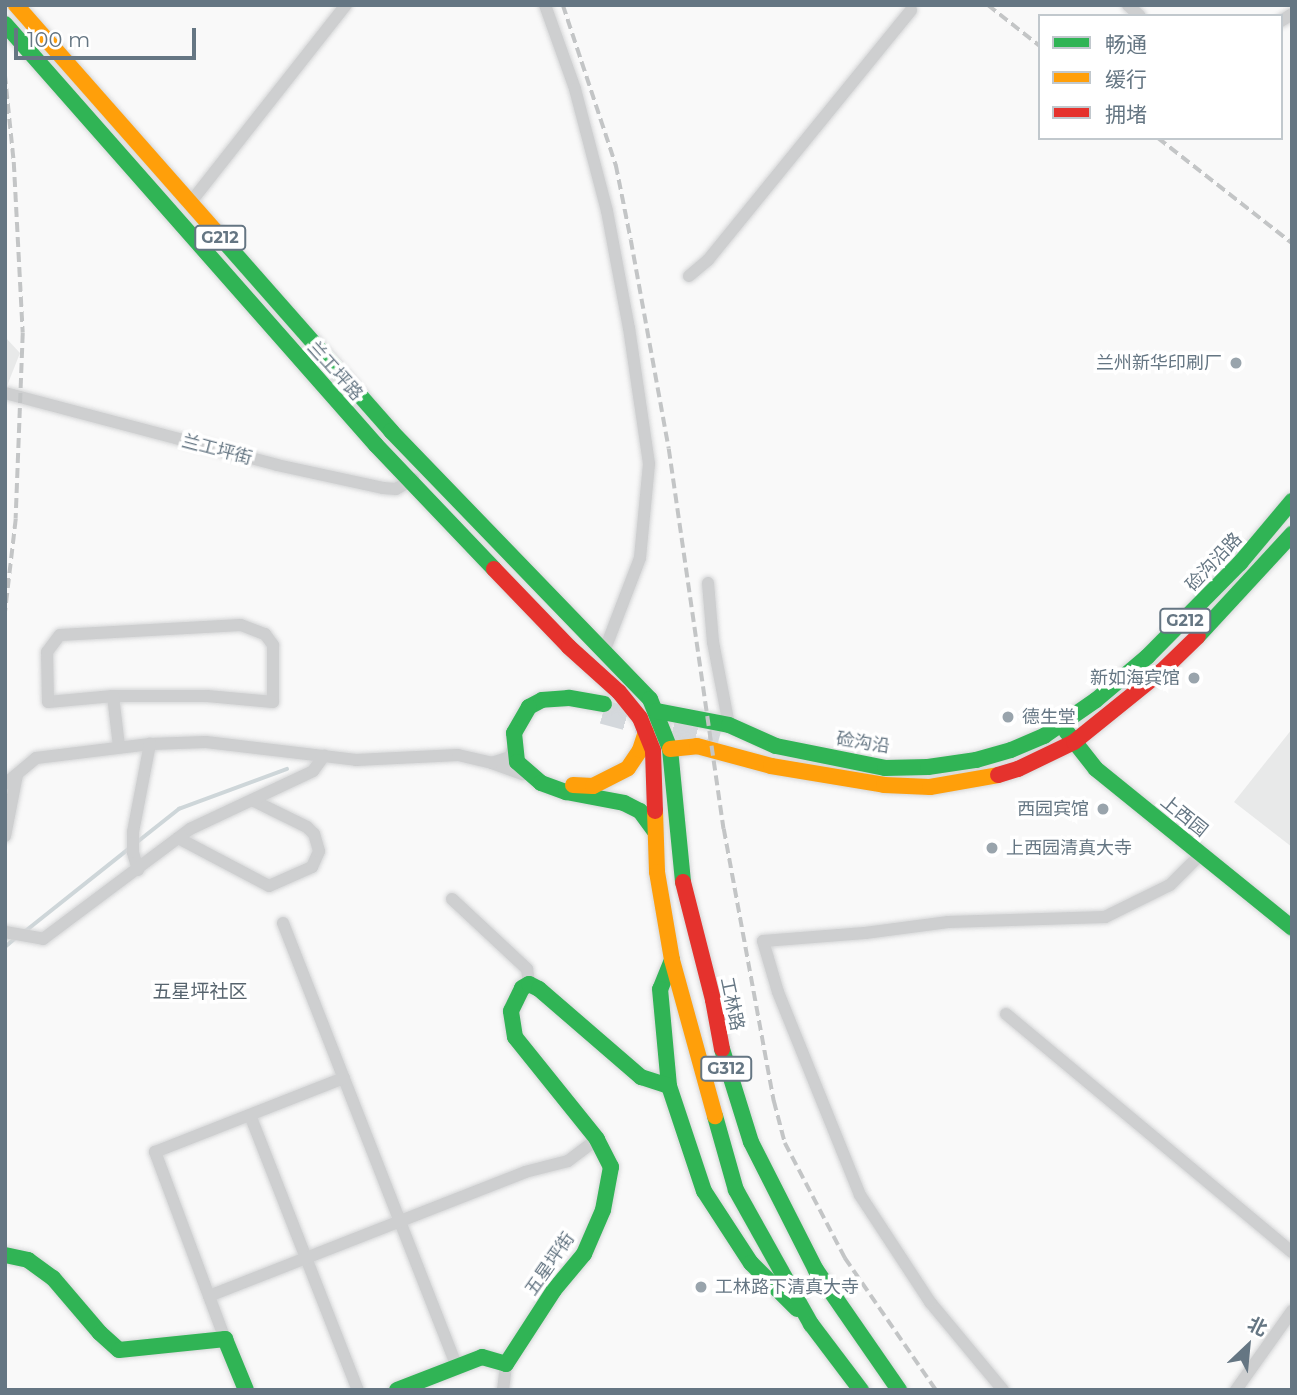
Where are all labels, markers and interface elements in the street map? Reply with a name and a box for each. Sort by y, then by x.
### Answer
scale bar [18,14,200,58]
legend [1038,14,1283,140]
text: 100 m [27,27,90,52]
text: 畅通 [1105,32,1147,57]
text: 缓行 [1105,67,1147,92]
text: 拥堵 [1105,102,1147,127]
road number: G212 [194,226,246,250]
street label: 兰工坪路 [303,337,367,405]
place label: 兰州新华印刷厂 [1096,352,1222,374]
marker: 兰州新华印刷厂 [1228,355,1244,371]
street label: 兰工坪街 [179,430,255,470]
street label: 硷沟沿路 [1182,528,1246,596]
road number: G212 [1159,608,1211,634]
place label: 新如海宾馆 [1090,667,1180,689]
marker: 新如海宾馆 [1186,670,1202,686]
place label: 德生堂 [1022,706,1076,728]
marker: 德生堂 [1000,709,1016,725]
street label: 硷沟沿 [835,728,891,758]
street label: 上西园 [1156,791,1212,841]
place label: 西园宾馆 [1017,798,1089,820]
marker: 西园宾馆 [1095,801,1111,817]
place label: 上西园清真大寺 [1006,837,1132,859]
marker: 上西园清真大寺 [984,840,1000,856]
street label: 工林路 [716,975,748,1033]
district label: 五星坪社区 [153,981,247,1003]
road number: G312 [700,1056,752,1082]
street label: 五星坪街 [521,1228,579,1300]
place label: 工林路下清真大寺 [715,1276,859,1298]
marker: 工林路下清真大寺 [693,1279,709,1295]
north arrow [1213,1311,1283,1381]
text: 北 [1244,1312,1271,1341]

